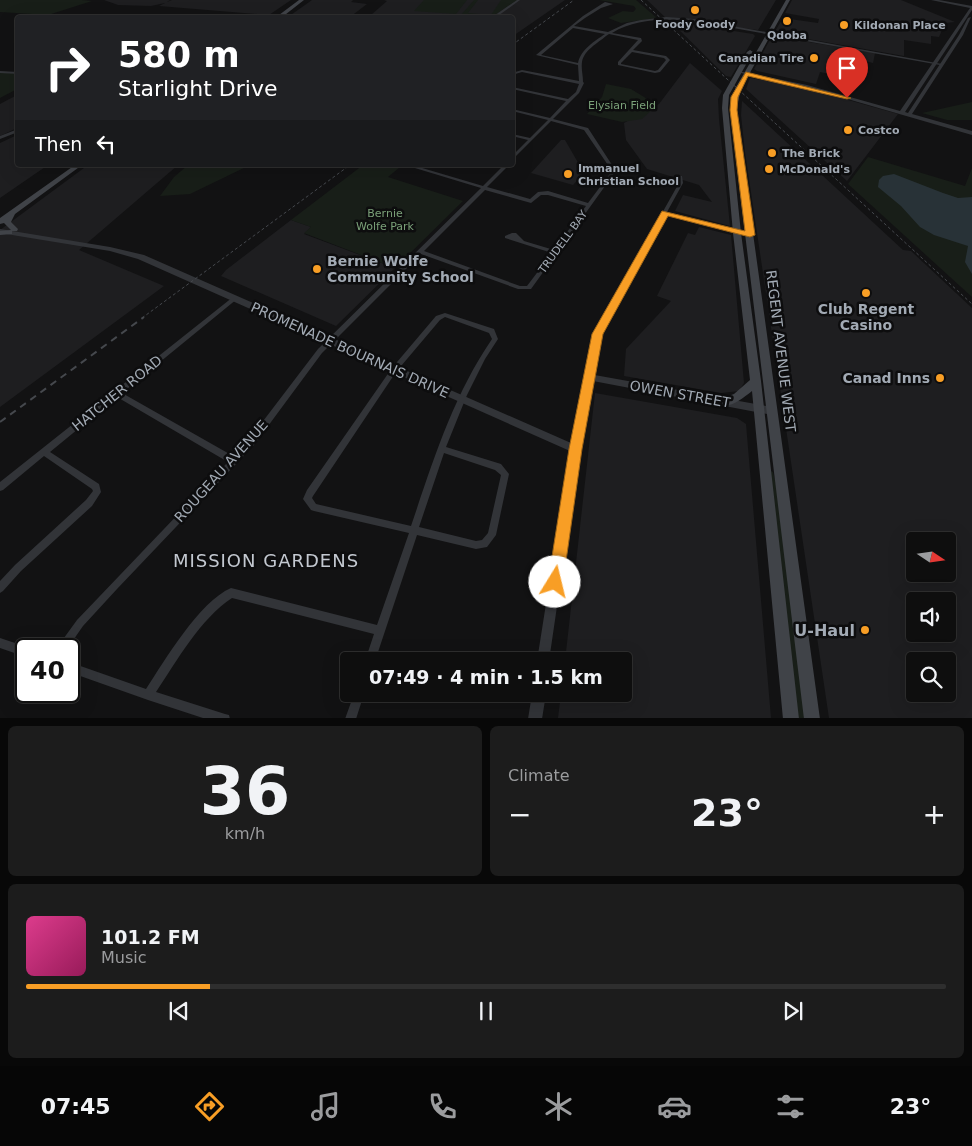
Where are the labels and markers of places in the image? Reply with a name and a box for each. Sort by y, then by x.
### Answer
marker: Foody Goody [689,4,701,16]
marker: Qdoba [781,15,793,27]
place label: Foody Goody [655,18,735,31]
marker: Kildonan Place [838,19,850,31]
place label: Kildonan Place [854,19,946,32]
place label: Qdoba [767,29,807,42]
pin [826,47,868,98]
place label: Canadian Tire [718,52,804,65]
marker: Canadian Tire [808,52,820,64]
marker: Costco [842,124,854,136]
place label: Costco [858,124,900,137]
marker: The Brick [766,147,778,159]
place label: The Brick [782,147,841,160]
place label: Immanuel Christian School [578,162,679,188]
marker: McDonald's [763,163,775,175]
place label: McDonald's [779,163,850,176]
marker: Immanuel Christian School [562,168,574,180]
place label: Bernie Wolfe Community School [327,253,474,285]
marker: Bernie Wolfe Community School [311,263,323,275]
marker: Club Regent Casino [860,287,872,299]
place label: Club Regent Casino [818,301,914,333]
place label: Canad Inns [842,370,930,386]
marker: Canad Inns [934,372,946,384]
place label: U-Haul [794,621,855,640]
marker: U-Haul [859,624,871,636]

